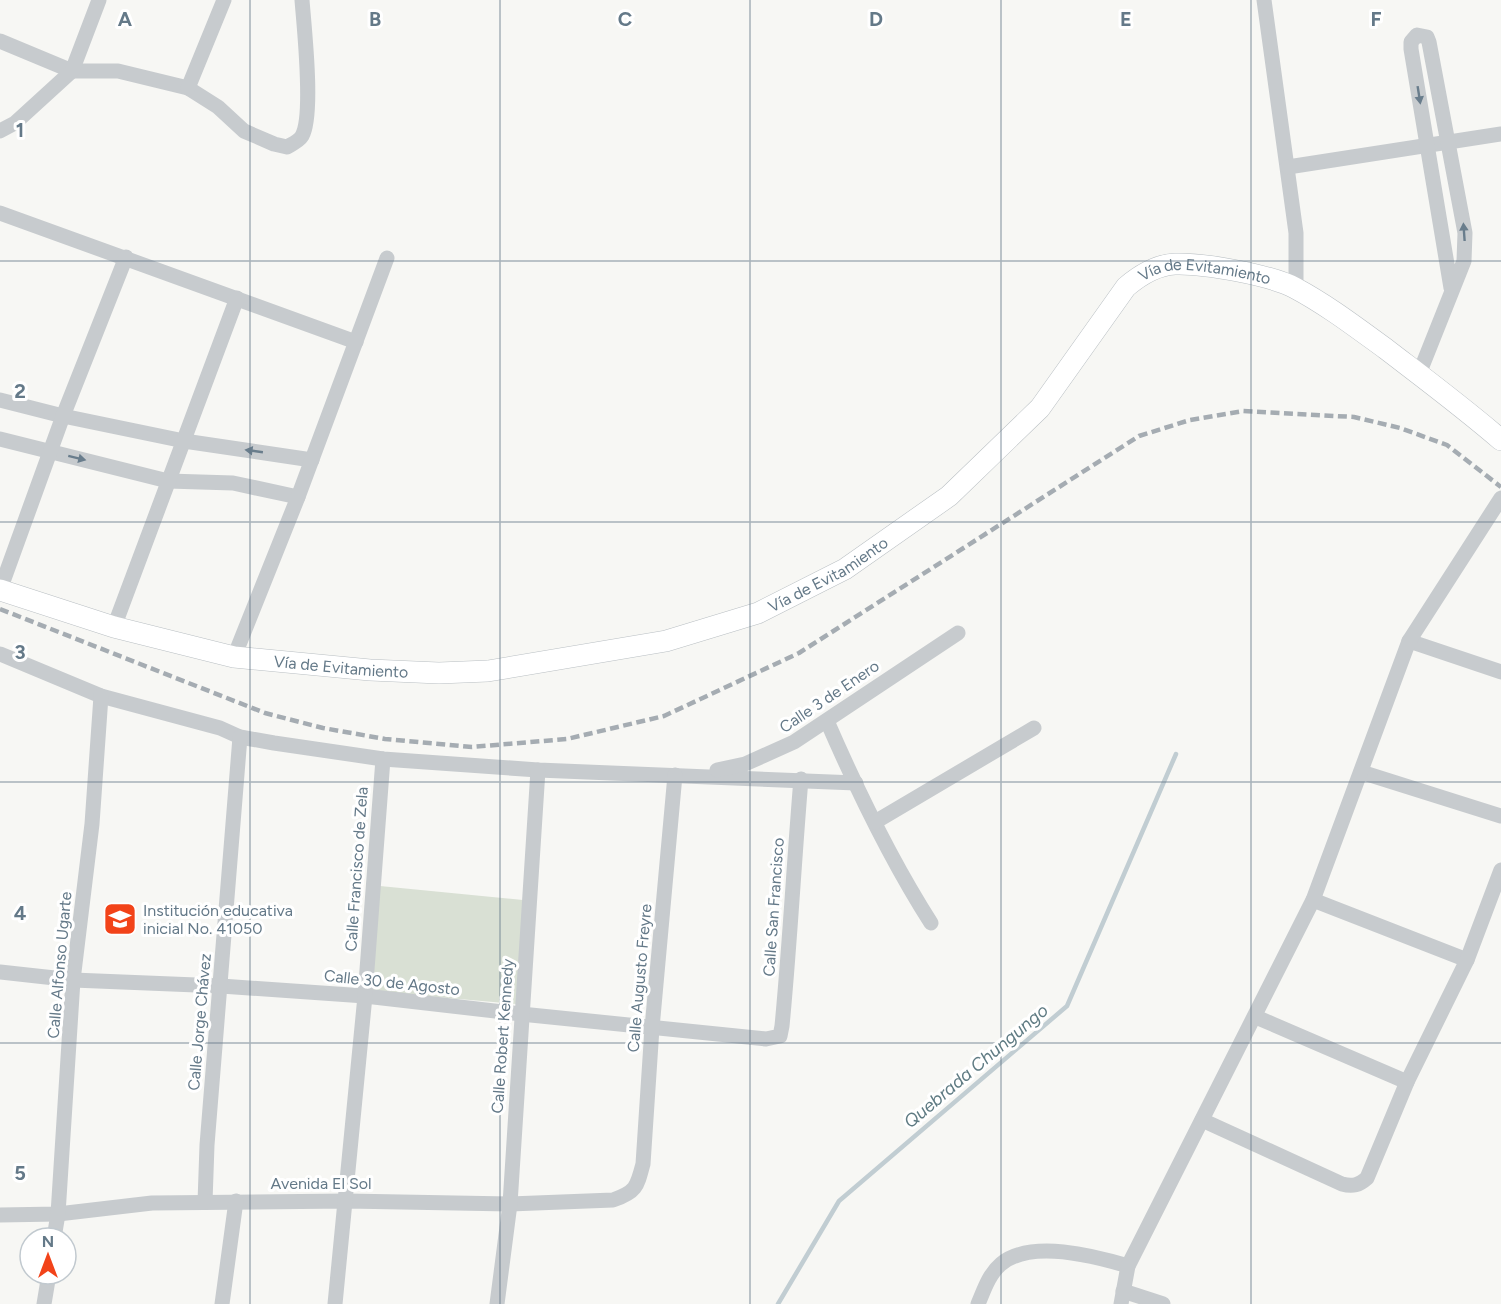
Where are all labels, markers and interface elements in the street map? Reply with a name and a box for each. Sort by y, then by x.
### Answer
text: A [118,7,133,31]
text: B [369,7,381,31]
text: C [618,7,632,31]
text: D [869,7,883,31]
text: E [1120,7,1132,31]
text: F [1370,7,1382,31]
one-way arrow [1414,86,1423,105]
text: 1 [16,118,24,142]
one-way arrow [1459,223,1468,242]
street label: Vía de Evitamiento [1135,255,1273,288]
text: 2 [14,379,26,403]
one-way arrow [244,447,263,456]
one-way arrow [68,453,86,463]
street label: Vía de Evitamiento [765,533,892,616]
text: 3 [14,640,26,664]
street label: Vía de Evitamiento [273,652,409,682]
street label: Calle 3 de Enero [776,656,883,737]
street label: Calle Francisco de Zela [341,786,372,952]
street label: Calle San Francisco [759,837,788,977]
street label: Calle Alfonso Ugarte [44,890,75,1039]
text: 4 [14,901,27,925]
school or university icon: Institución educativa inicial No. 41050 [102,901,138,937]
place label: Institución educativa inicial No. 41050 [143,901,293,938]
street label: Calle Augusto Freyre [624,903,655,1053]
street label: Calle Jorge Chávez [184,953,215,1091]
street label: Calle Robert Kennedy [488,957,517,1114]
street label: Calle 30 de Agosto [323,966,461,999]
water label: Quebrada Chungungo [899,999,1053,1133]
text: 5 [14,1161,26,1185]
street label: Avenida El Sol [270,1174,372,1193]
north arrow [18,1226,78,1286]
text: N [42,1232,54,1251]

